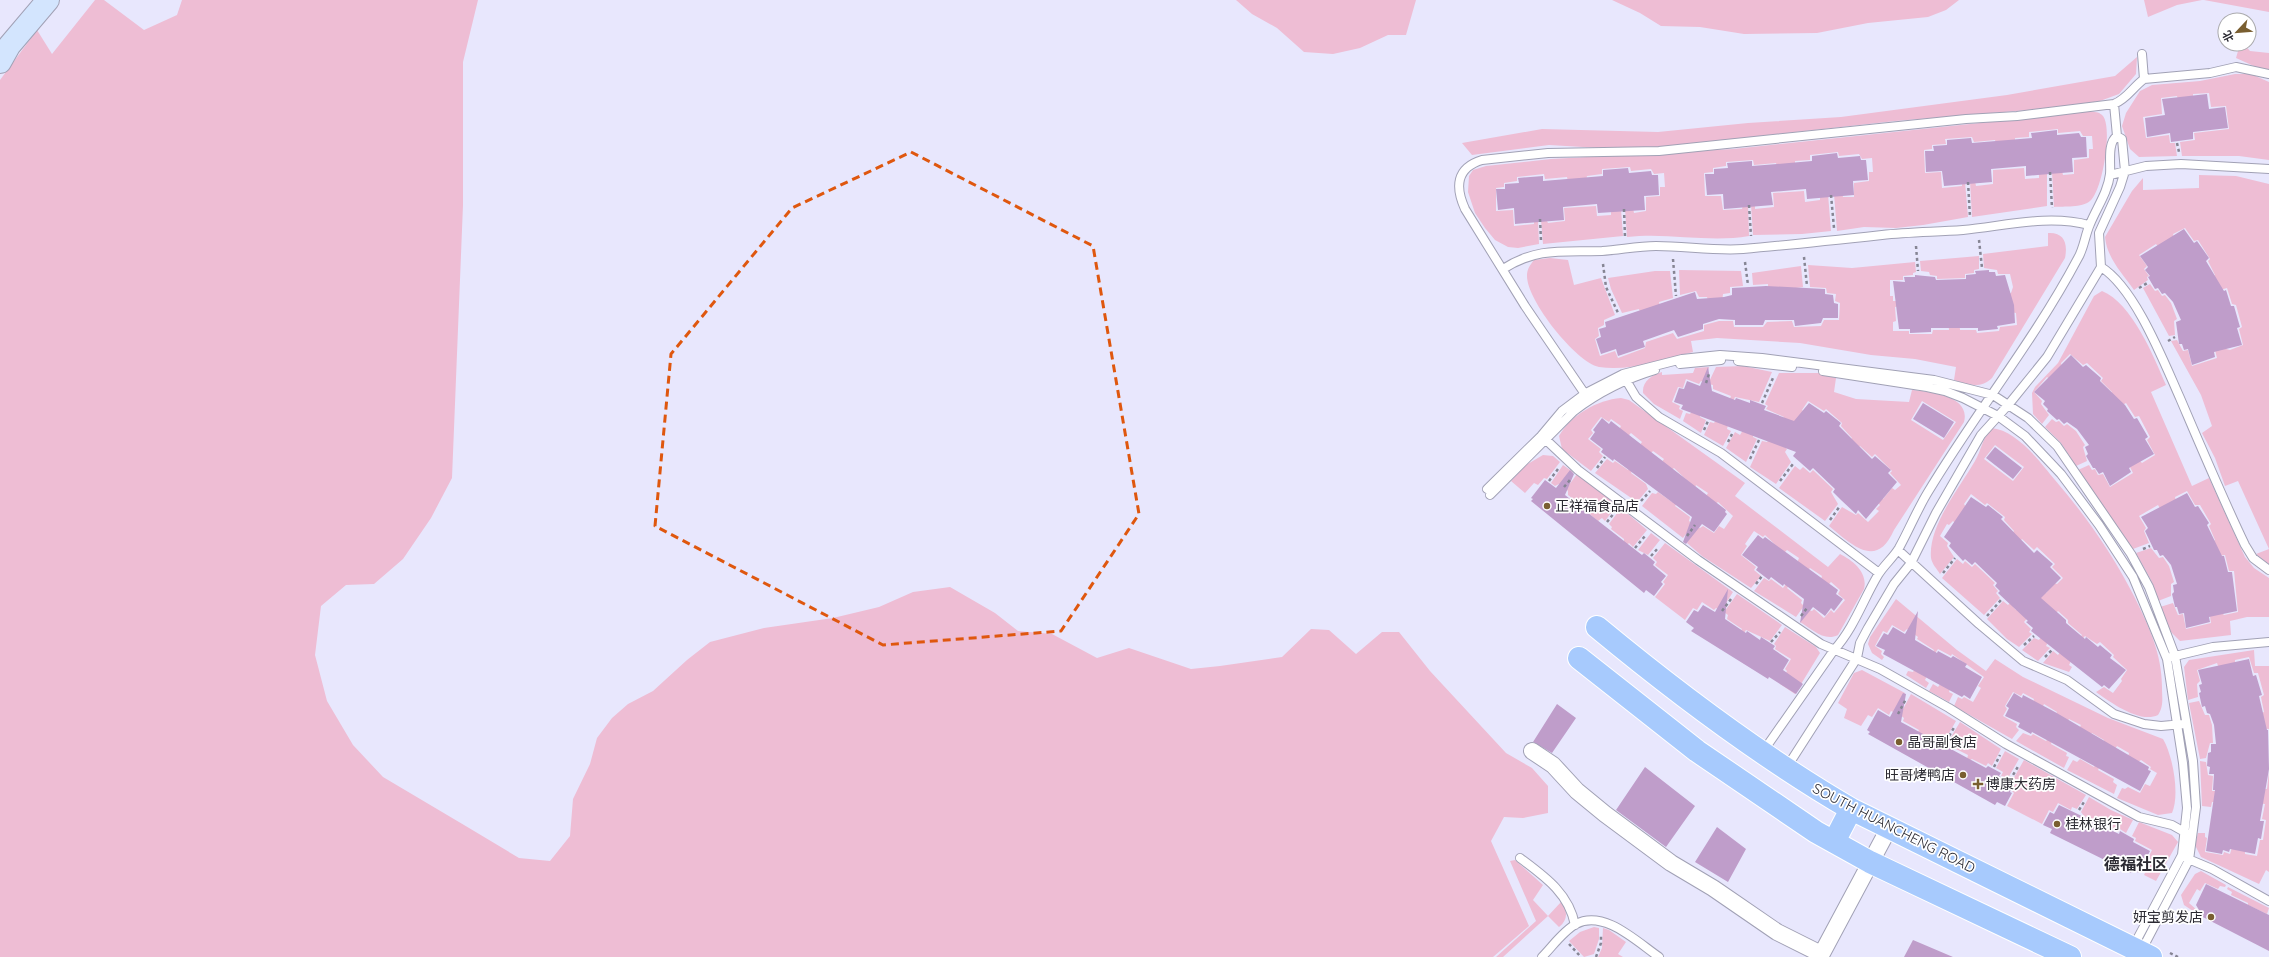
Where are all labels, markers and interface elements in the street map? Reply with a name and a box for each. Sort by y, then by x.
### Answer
north arrow [2217,12,2257,52]
text: 北 [2219,28,2237,44]
place label: 正祥福食品店 [1555,497,1639,515]
marker: 正祥福食品店 [1542,501,1552,511]
place label: 晶哥副食店 [1907,733,1977,751]
marker: 晶哥副食店 [1894,737,1904,747]
place label: 旺哥烤鸭店 [1885,766,1955,784]
marker: 旺哥烤鸭店 [1958,770,1968,780]
place label: 博康大药房 [1986,775,2056,793]
street label: SOUTH HUANCHENG ROAD [1810,779,1978,877]
marker: 博康大药房 [1973,779,1983,789]
place label: 桂林银行 [2065,815,2121,833]
marker: 桂林银行 [2052,819,2062,829]
district label: 德福社区 [2104,854,2168,874]
place label: 妍宝剪发店 [2133,908,2203,926]
marker: 妍宝剪发店 [2206,912,2216,922]

